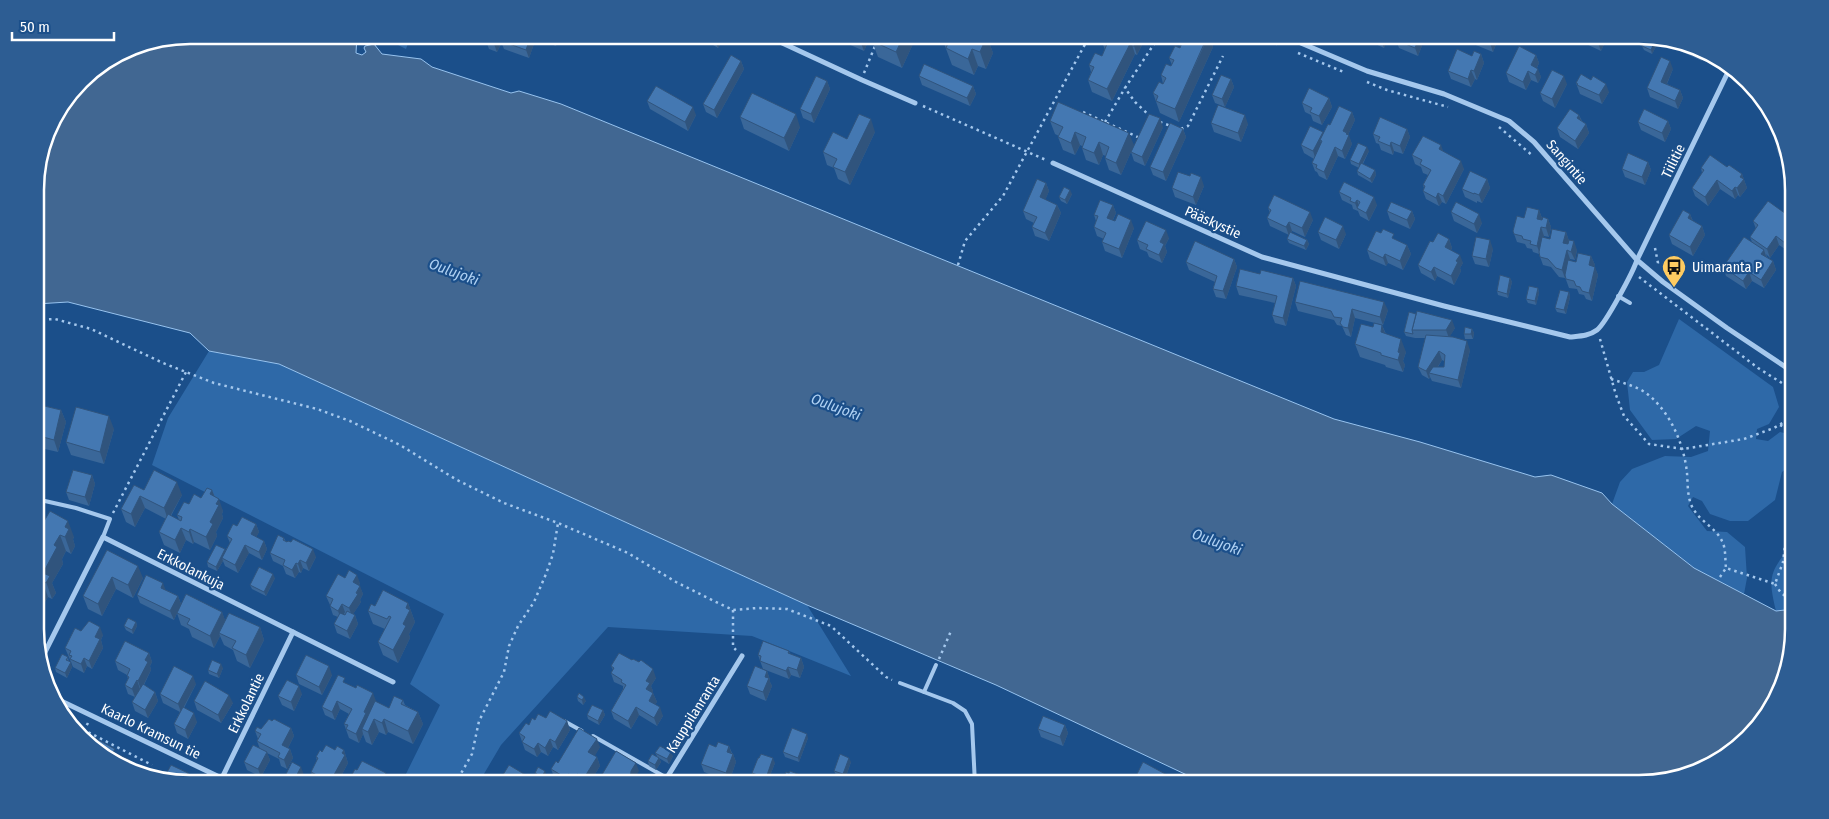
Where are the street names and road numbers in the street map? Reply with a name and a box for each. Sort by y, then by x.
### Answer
street label: Sangintie [1543,136,1591,188]
street label: Tiilitie [1658,141,1689,181]
street label: Pääskystie [1182,203,1244,242]
street label: Erkkolankuja [154,545,228,594]
street label: Erkkolantie [225,670,268,736]
street label: Kauppilanranta [663,672,724,756]
street label: Kaarlo Kramsun tie [98,700,203,763]

